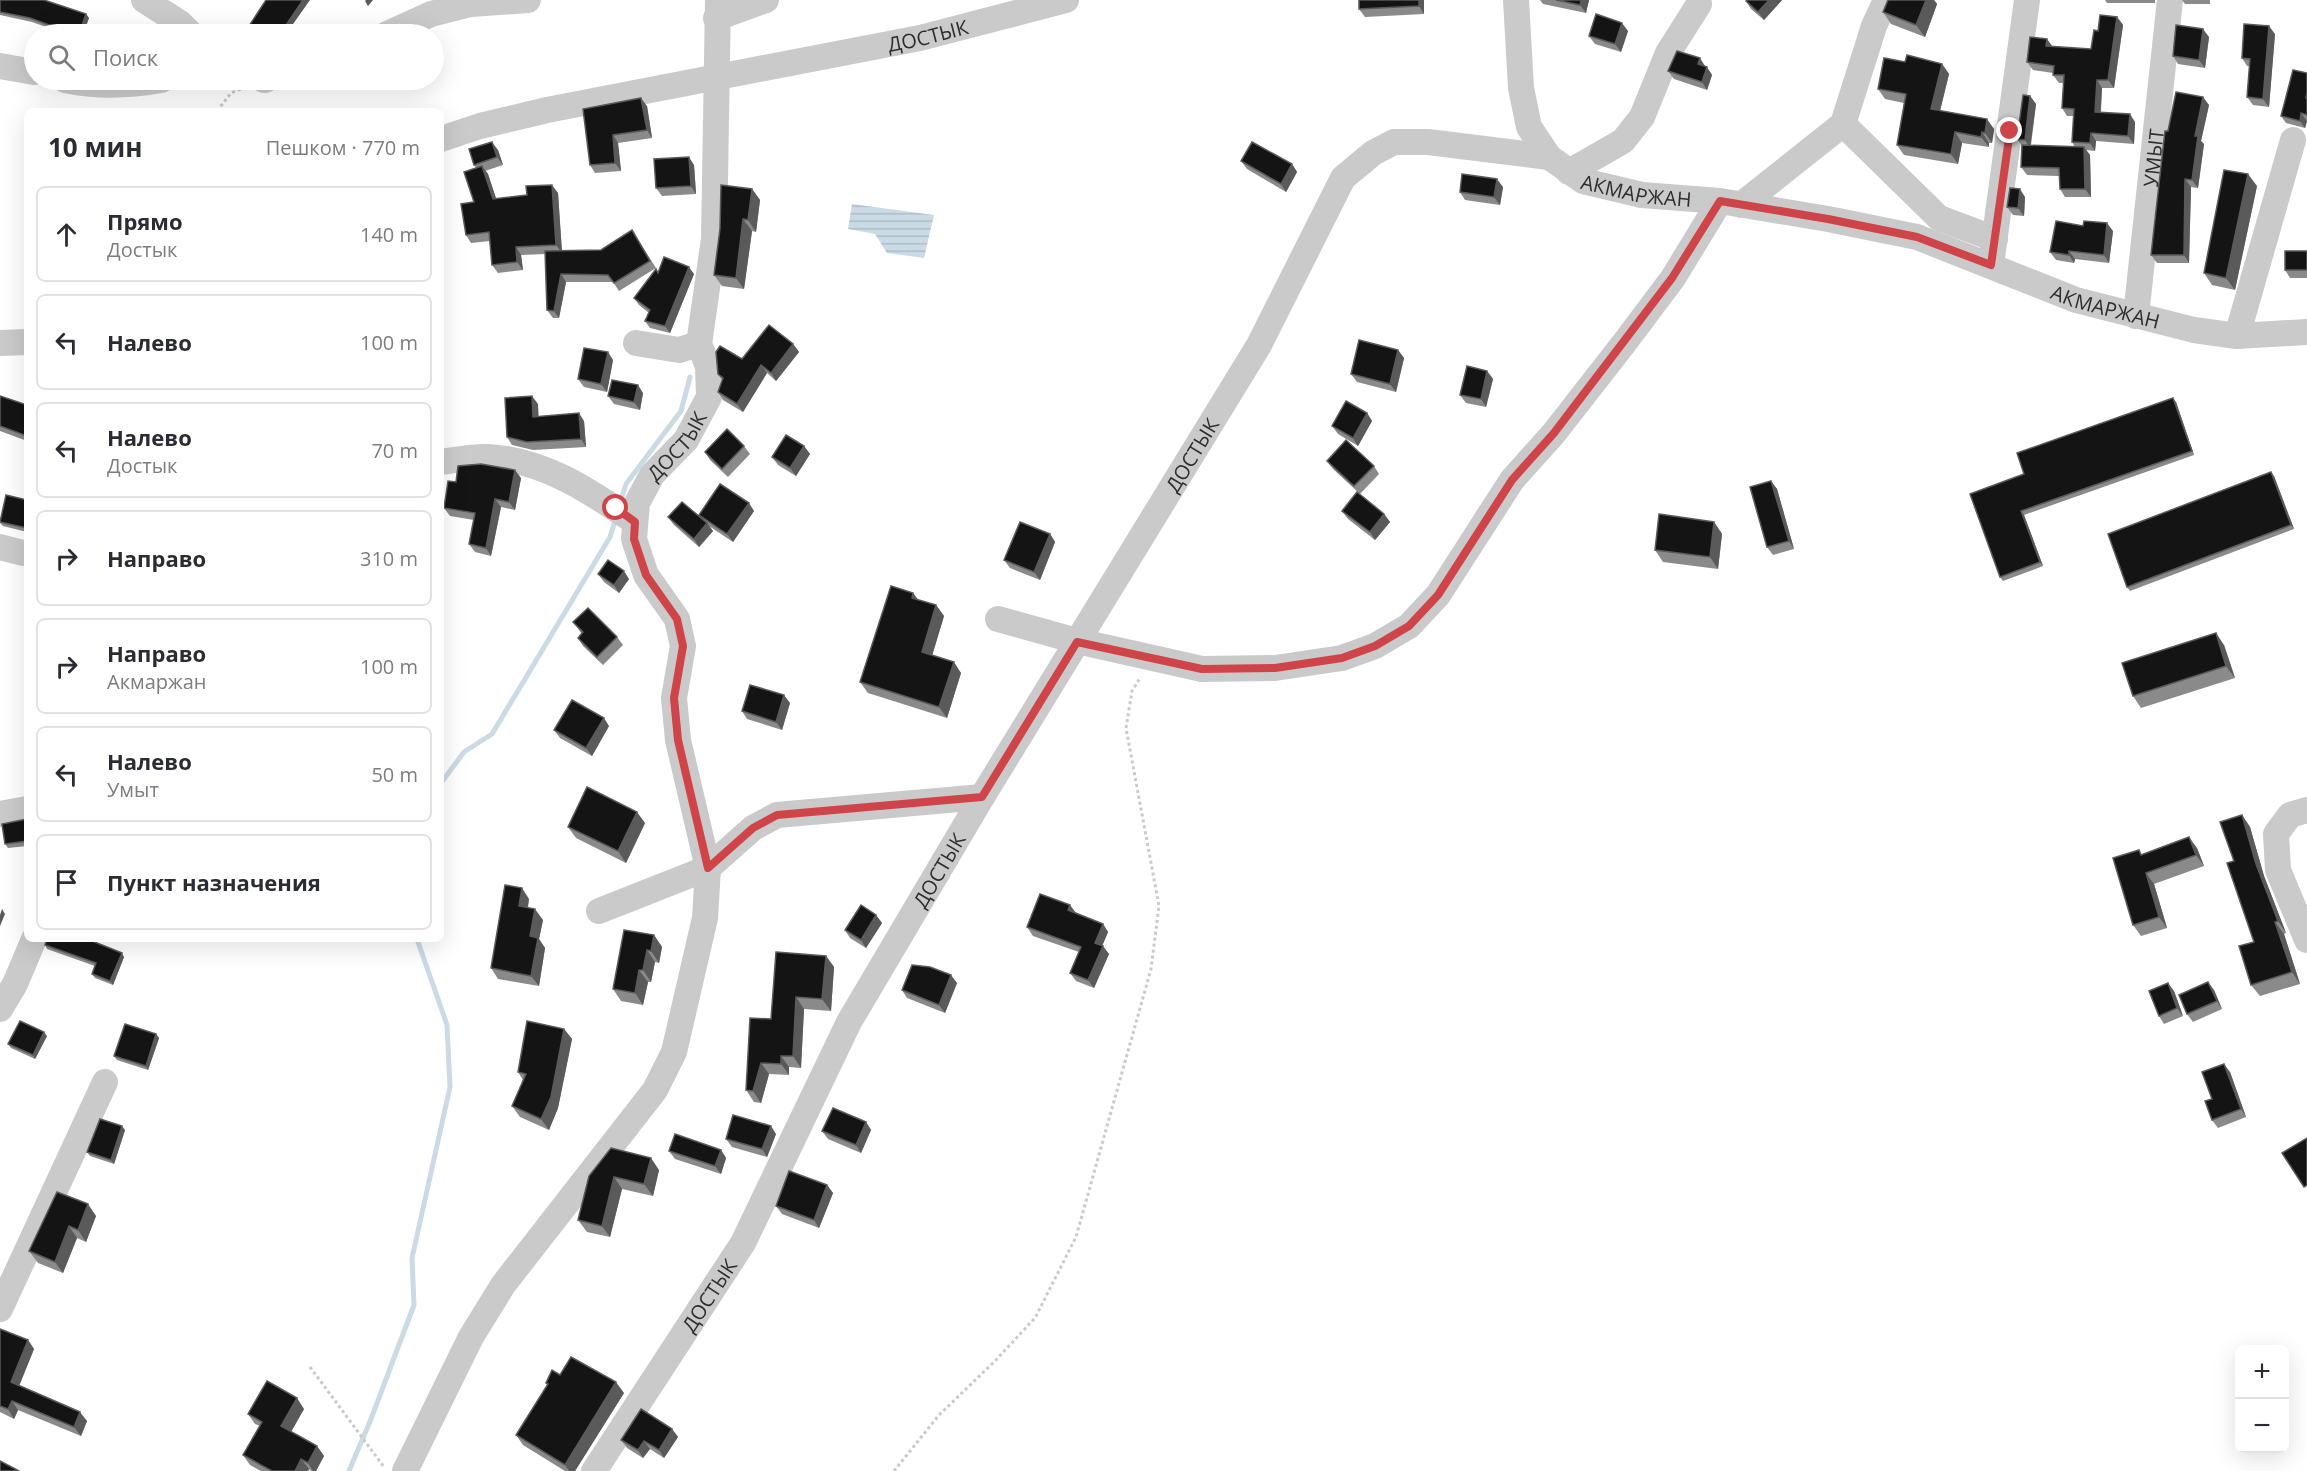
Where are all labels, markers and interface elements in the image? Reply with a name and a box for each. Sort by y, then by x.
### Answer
street label: ДОСТЫК [885,12,972,57]
search box [24,24,444,90]
icon: search [45,41,78,74]
text: Поиск [93,42,158,72]
route end [1996,117,2022,143]
street label: УМЫТ [2136,127,2170,188]
text: 10 мин [48,129,142,165]
text: Пешком · 770 m [266,134,420,161]
street label: АКМАРЖАН [1578,168,1693,212]
text: Прямо [107,206,183,236]
icon: ahead [50,218,83,251]
text: 140 m [360,221,418,248]
text: Достык [107,236,177,263]
street label: АКМАРЖАН [2047,278,2163,334]
icon: left [50,326,83,359]
text: Налево [107,327,192,357]
text: 100 m [360,329,418,356]
street label: ДОСТЫК [641,406,713,486]
street label: ДОСТЫК [1159,412,1225,497]
text: Налево [107,422,192,452]
icon: left [50,434,83,467]
text: 70 m [371,437,418,464]
text: Достык [107,452,177,479]
route start [602,494,628,520]
icon: right [50,542,83,575]
text: Направо [107,543,206,573]
text: 310 m [360,545,418,572]
text: Направо [107,638,206,668]
icon: right [50,650,83,683]
text: 100 m [360,653,418,680]
text: Акмаржан [107,668,206,695]
text: Налево [107,746,192,776]
icon: left [50,758,83,791]
text: 50 m [371,761,418,788]
text: Умыт [107,776,159,803]
street label: ДОСТЫК [906,827,972,912]
icon: arrive [50,866,83,899]
text: Пункт назначения [107,867,321,897]
street label: ДОСТЫК [675,1253,743,1337]
map controls [2235,1345,2289,1453]
button: + [2235,1345,2289,1399]
button: − [2235,1399,2289,1453]

